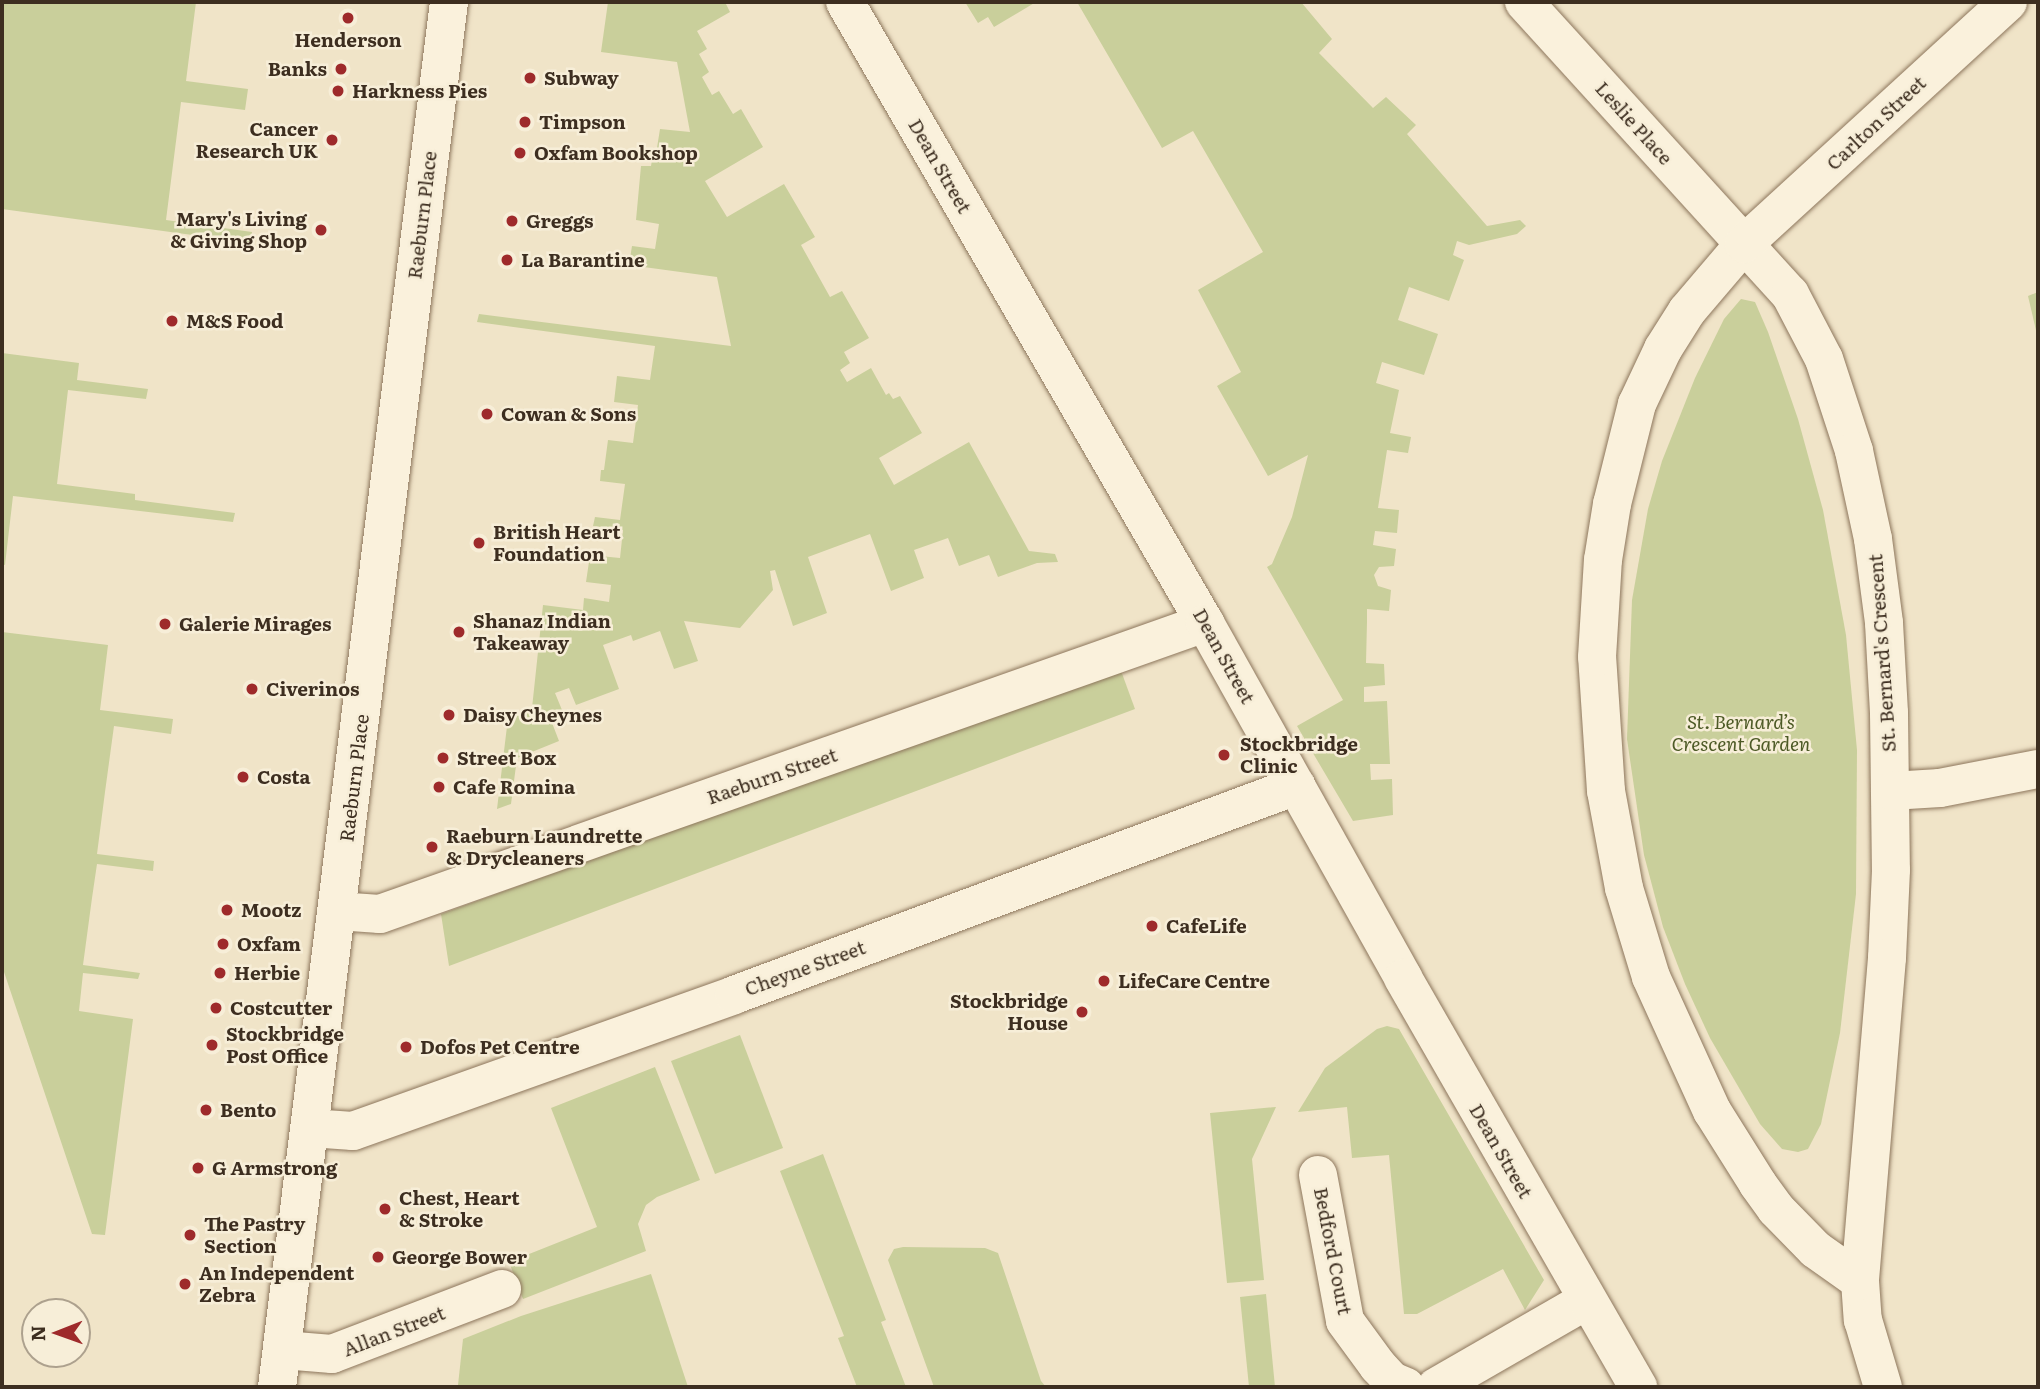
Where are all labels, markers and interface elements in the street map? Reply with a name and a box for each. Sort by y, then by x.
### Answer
marker: Henderson [340,10,356,26]
place label: Henderson [294,29,402,51]
place label: Banks [268,58,327,80]
marker: Banks [333,61,349,77]
place label: Subway [544,67,619,89]
marker: Subway [522,70,538,86]
street label: Carlton Street [1822,71,1930,175]
street label: Leslie Place [1591,77,1677,169]
place label: Harkness Pies [352,80,487,102]
marker: Harkness Pies [330,83,346,99]
place label: Timpson [539,111,626,133]
marker: Timpson [517,114,533,130]
street label: Dean Street [904,115,976,217]
place label: Cancer Research UK [196,118,318,162]
marker: Cancer Research UK [324,132,340,148]
place label: Oxfam Bookshop [534,142,698,164]
marker: Oxfam Bookshop [512,145,528,161]
street label: Raeburn Place [403,150,441,280]
place label: Mary's Living & Giving Shop [170,208,307,252]
place label: Greggs [526,210,594,232]
marker: Greggs [504,213,520,229]
marker: Mary's Living & Giving Shop [313,222,329,238]
place label: La Barantine [521,249,645,271]
marker: La Barantine [499,252,515,268]
place label: M&S Food [186,310,284,332]
marker: M&S Food [164,313,180,329]
place label: Cowan & Sons [501,403,636,425]
marker: Cowan & Sons [479,406,495,422]
place label: British Heart Foundation [493,521,621,565]
marker: British Heart Foundation [471,535,487,551]
street label: St. Bernard's Crescent [1864,553,1900,753]
street label: Dean Street [1189,604,1259,708]
place label: Shanaz Indian Takeaway [473,610,611,654]
place label: Galerie Mirages [179,613,331,635]
marker: Galerie Mirages [157,616,173,632]
marker: Shanaz Indian Takeaway [451,624,467,640]
place label: Civerinos [266,678,359,700]
marker: Civerinos [244,681,260,697]
place label: Daisy Cheynes [463,704,602,726]
marker: Daisy Cheynes [441,707,457,723]
park label: St. Bernard’s Crescent Garden [1672,711,1810,755]
street label: Raeburn Place [335,713,373,843]
place label: Stockbridge Clinic [1240,733,1358,777]
street label: Raeburn Street [704,743,840,809]
marker: Stockbridge Clinic [1214,745,1234,765]
place label: Street Box [457,747,556,769]
marker: Street Box [435,750,451,766]
place label: Costa [257,766,311,788]
marker: Costa [235,769,251,785]
place label: Cafe Romina [453,776,575,798]
marker: Cafe Romina [431,779,447,795]
place label: Raeburn Laundrette & Drycleaners [446,825,643,869]
marker: Raeburn Laundrette & Drycleaners [424,839,440,855]
place label: Mootz [241,899,301,921]
marker: Mootz [219,902,235,918]
place label: CafeLife [1166,915,1247,937]
marker: CafeLife [1144,918,1160,934]
place label: Oxfam [237,933,301,955]
marker: Oxfam [215,936,231,952]
street label: Cheyne Street [742,936,868,1000]
place label: Herbie [234,962,300,984]
marker: Herbie [212,965,228,981]
place label: LifeCare Centre [1118,970,1270,992]
marker: LifeCare Centre [1096,973,1112,989]
place label: Stockbridge House [950,990,1068,1034]
place label: Costcutter [230,997,332,1019]
marker: Costcutter [208,1000,224,1016]
marker: Stockbridge House [1074,1004,1090,1020]
place label: Stockbridge Post Office [226,1023,344,1067]
place label: Dofos Pet Centre [420,1036,580,1058]
marker: Stockbridge Post Office [204,1037,220,1053]
marker: Dofos Pet Centre [398,1039,414,1055]
place label: Bento [220,1099,276,1121]
street label: Dean Street [1465,1100,1537,1202]
marker: Bento [198,1102,214,1118]
place label: G Armstrong [212,1157,337,1179]
marker: G Armstrong [190,1160,206,1176]
street label: Bedford Court [1309,1185,1357,1317]
place label: Chest, Heart & Stroke [399,1187,520,1231]
marker: Chest, Heart & Stroke [377,1201,393,1217]
place label: The Pastry Section [204,1213,305,1257]
marker: The Pastry Section [182,1227,198,1243]
place label: George Bower [392,1246,527,1268]
marker: George Bower [370,1249,386,1265]
place label: An Independent Zebra [199,1262,354,1306]
marker: An Independent Zebra [177,1276,193,1292]
north arrow [21,1298,91,1368]
street label: Allan Street [340,1301,448,1361]
text: N [23,1325,51,1342]

